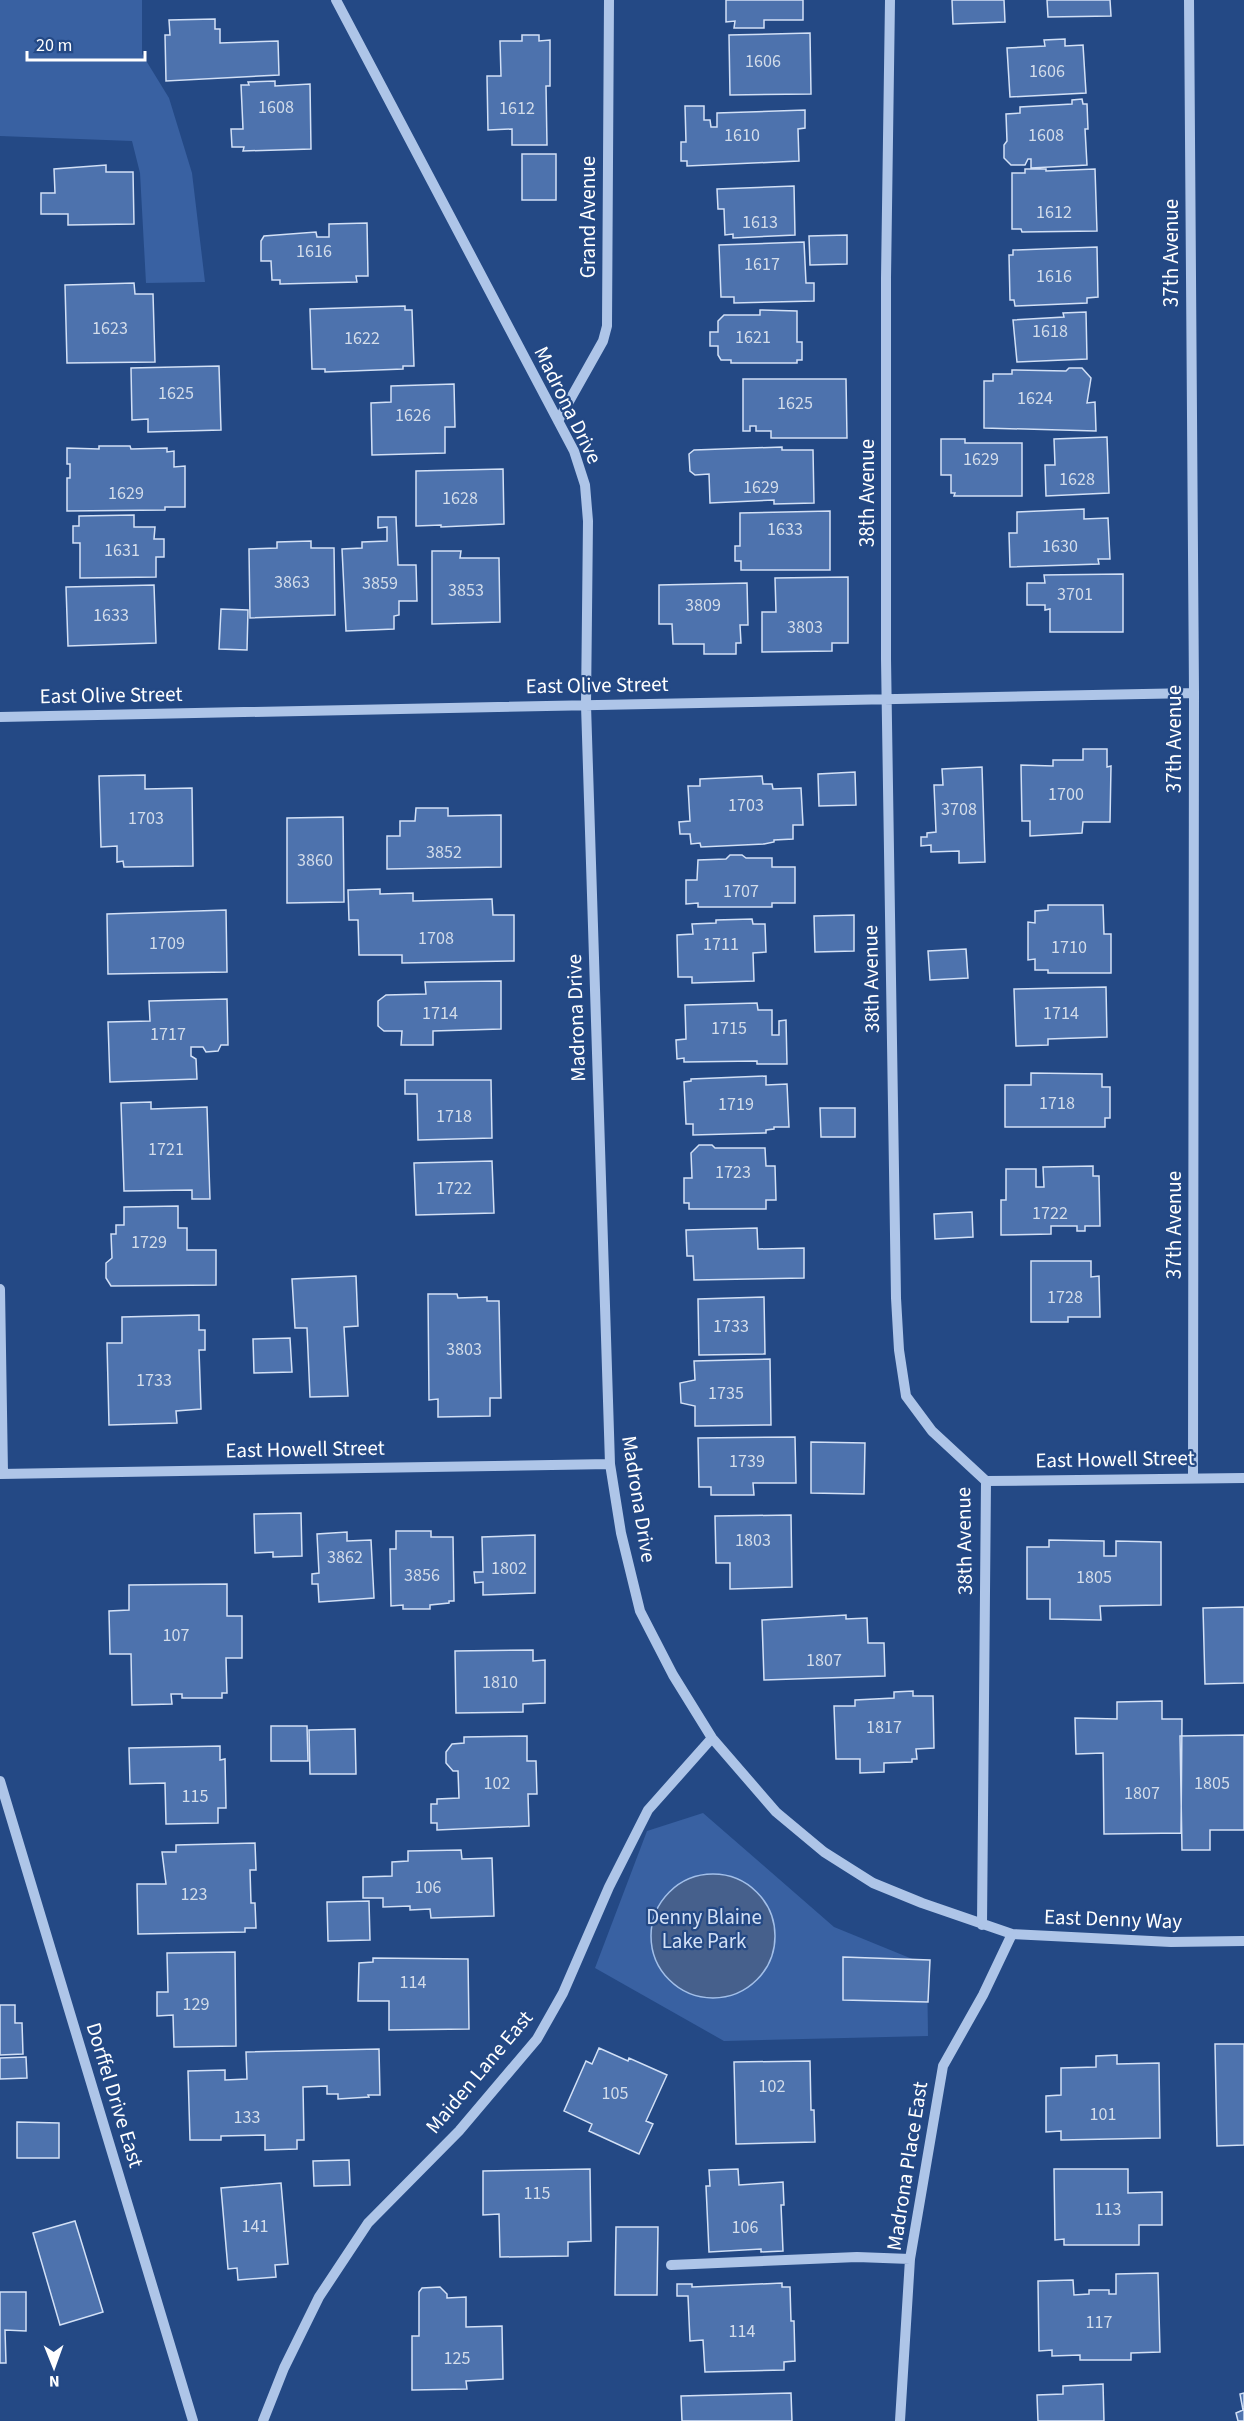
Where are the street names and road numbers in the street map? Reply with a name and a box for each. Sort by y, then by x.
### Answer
street label: Grand Avenue [573,156,603,278]
street label: 37th Avenue [1156,199,1186,307]
street label: Madrona Drive [527,341,609,469]
street label: 38th Avenue [852,439,882,547]
street label: East Olive Street [525,669,669,701]
street label: East Olive Street [39,679,183,711]
street label: 37th Avenue [1159,685,1189,793]
street label: 38th Avenue [855,925,887,1033]
street label: Madrona Drive [559,954,593,1082]
street label: 37th Avenue [1159,1171,1189,1279]
street label: East Howell Street [225,1433,385,1465]
street label: Madrona Drive [614,1434,664,1564]
street label: East Howell Street [1035,1443,1195,1475]
street label: 38th Avenue [948,1487,980,1595]
street label: East Denny Way [1043,1902,1183,1936]
street label: Maiden Lane East [418,2004,540,2140]
street label: Dorffel Drive East [79,2019,151,2171]
street label: Madrona Place East [879,2079,935,2253]

